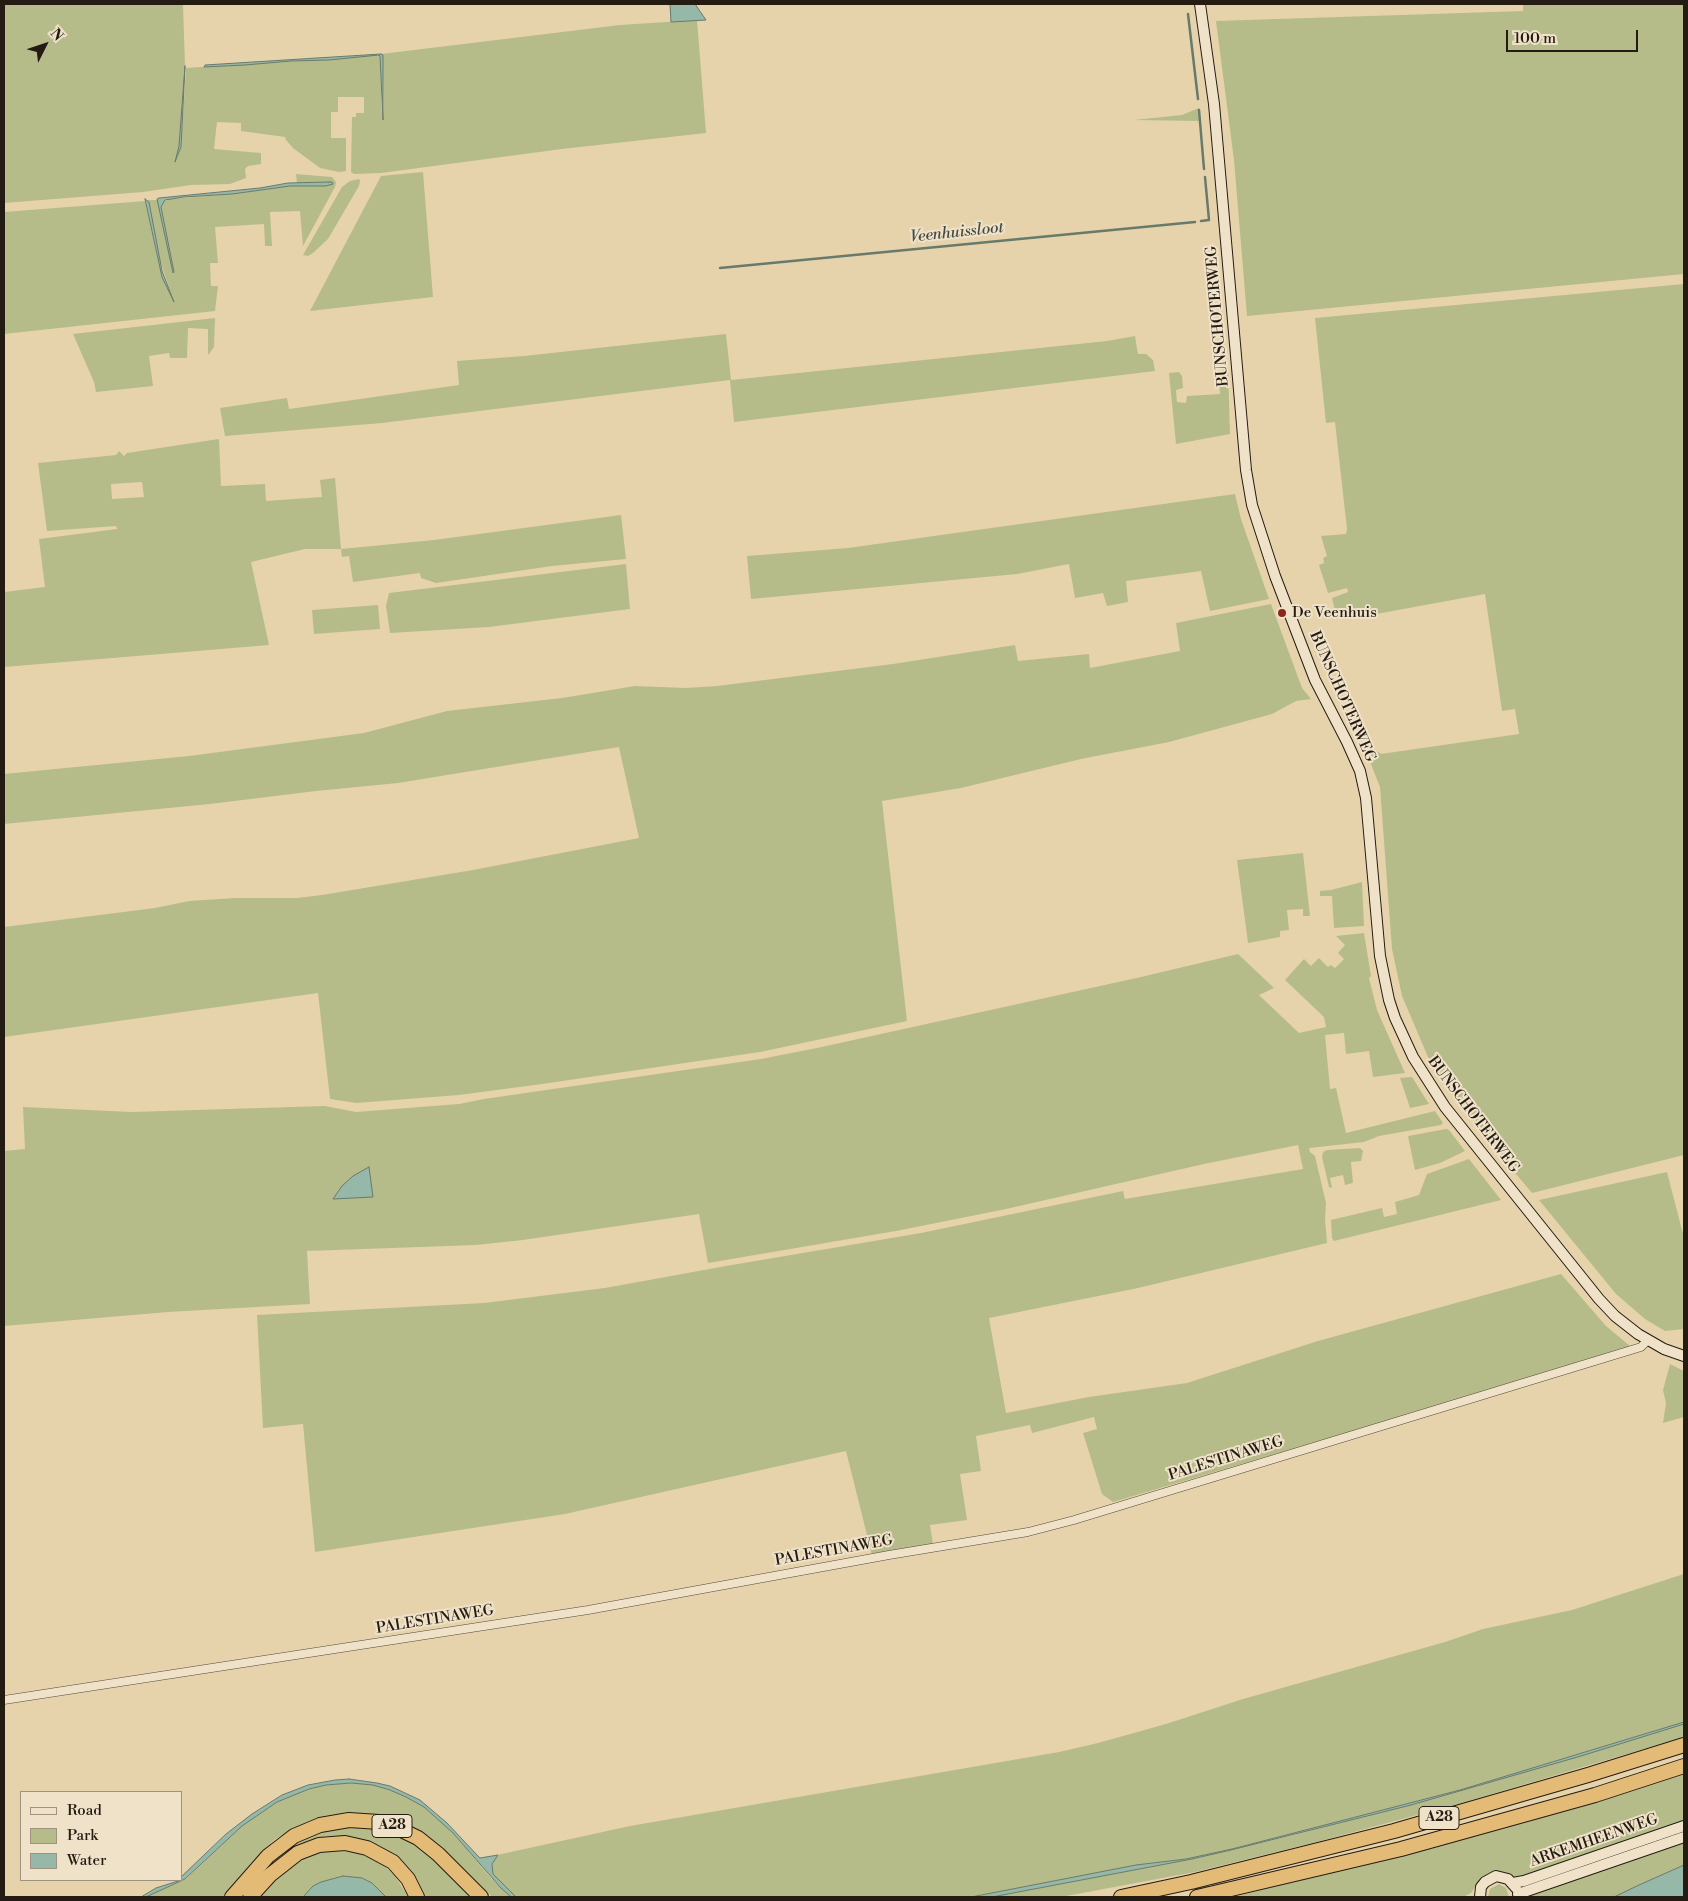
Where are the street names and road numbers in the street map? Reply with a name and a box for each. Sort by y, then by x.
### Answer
street label: BUNSCHOTERWEG [1203,245,1233,387]
street label: BUNSCHOTERWEG [1305,629,1379,765]
street label: BUNSCHOTERWEG [1423,1053,1523,1177]
street label: PALESTINAWEG [1166,1433,1286,1485]
street label: PALESTINAWEG [774,1532,894,1570]
street label: PALESTINAWEG [375,1602,495,1638]
road number: A28 [1419,1806,1459,1830]
street label: ARKEMHEENWEG [1528,1811,1660,1871]
road number: A28 [372,1814,412,1838]

